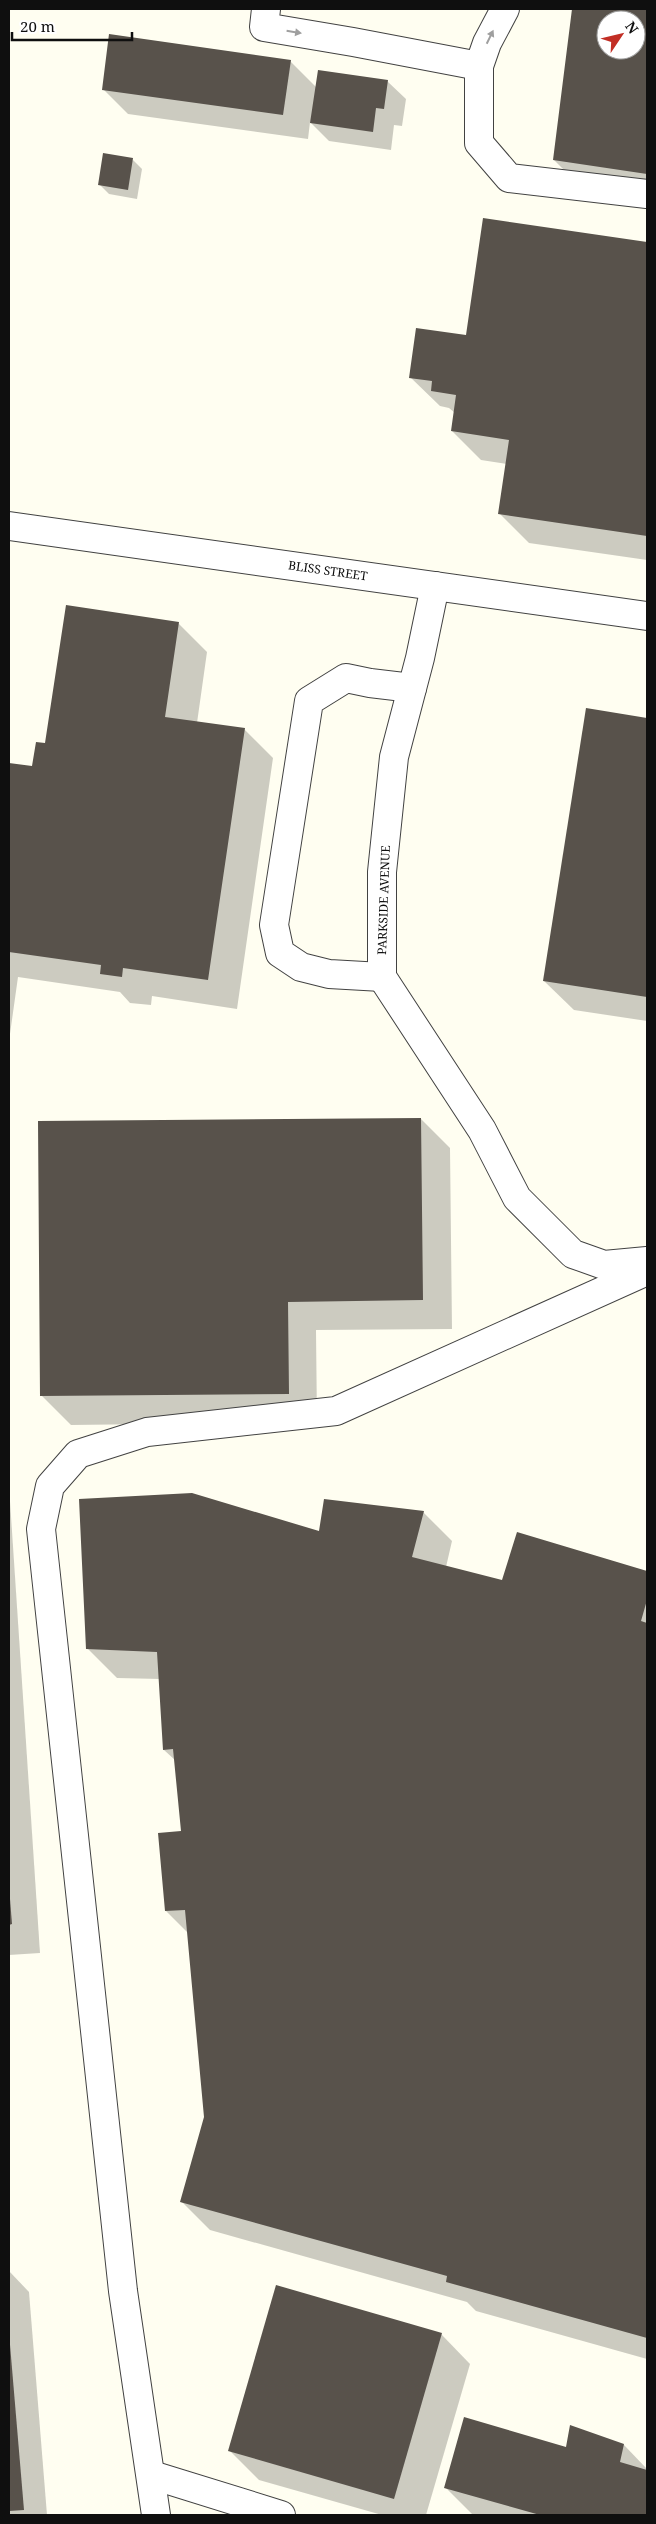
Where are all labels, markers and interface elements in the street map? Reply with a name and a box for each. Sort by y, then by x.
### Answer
scale bar [12,10,132,42]
north arrow [596,10,646,60]
text: 20 m [20,16,55,36]
text: N [621,17,643,37]
one-way arrow [286,29,302,37]
one-way arrow [487,30,495,44]
street label: BLISS STREET [287,556,369,585]
street label: PARKSIDE AVENUE [373,845,394,955]

